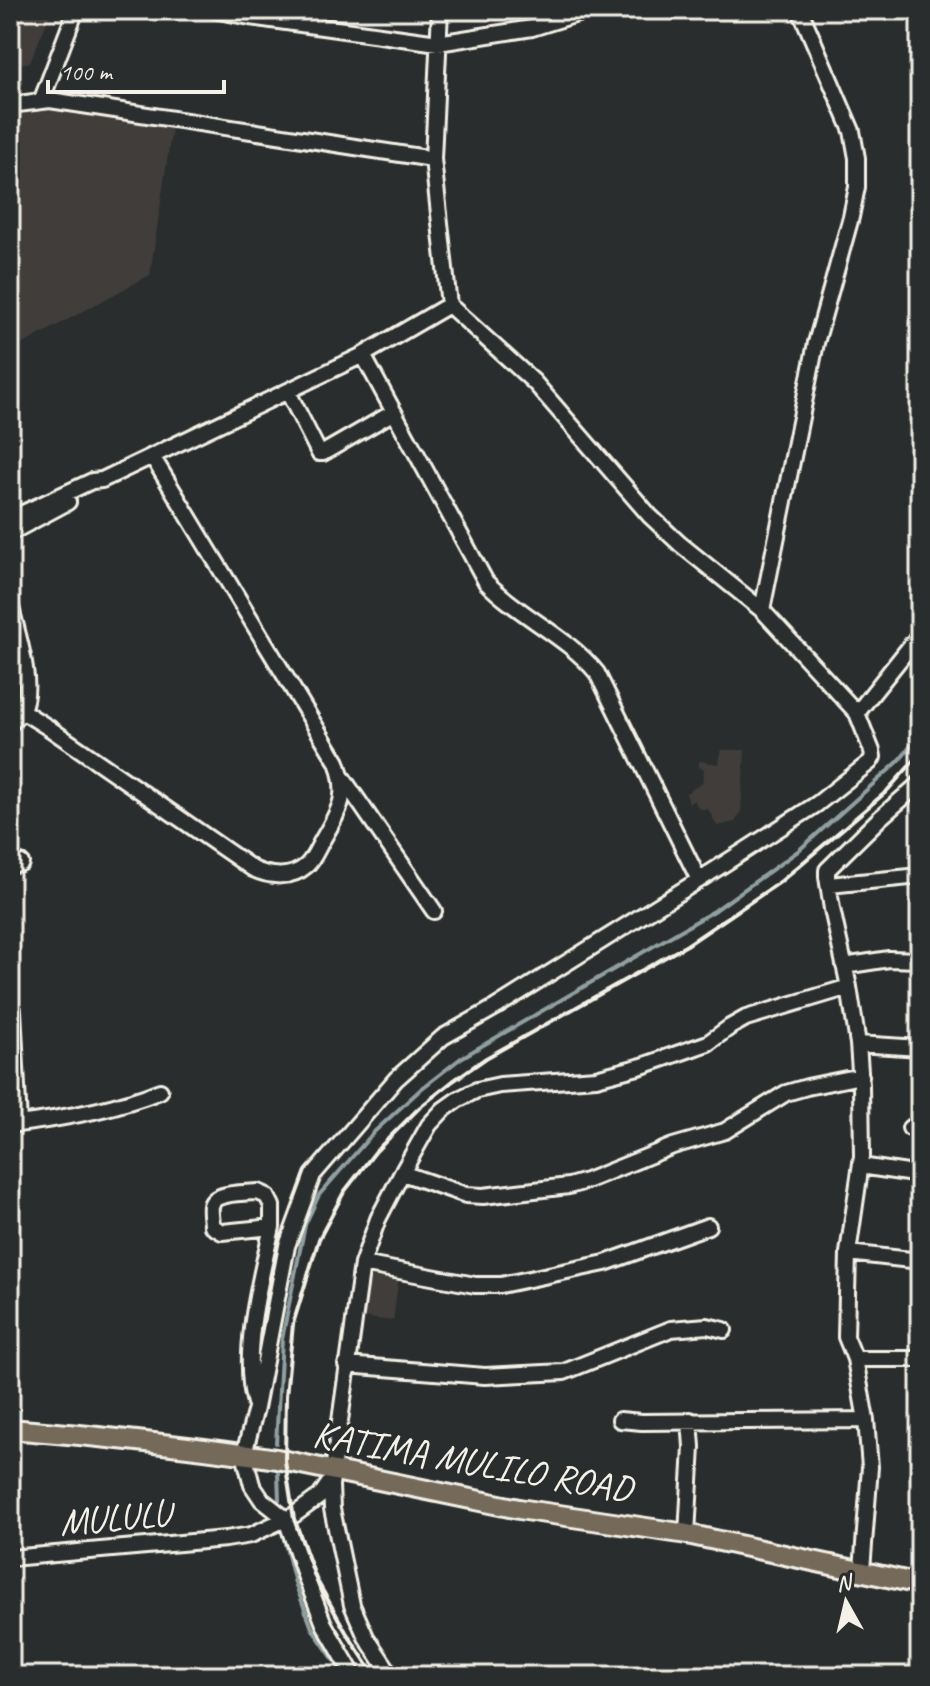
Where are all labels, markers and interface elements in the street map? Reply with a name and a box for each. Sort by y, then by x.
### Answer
scale bar [48,44,224,94]
text: 100 m [60,57,114,87]
street label: KATIMA MULILO ROAD [310,1410,639,1513]
street label: MULULU [58,1489,178,1546]
north arrow [806,1562,886,1642]
text: N [835,1568,855,1598]

